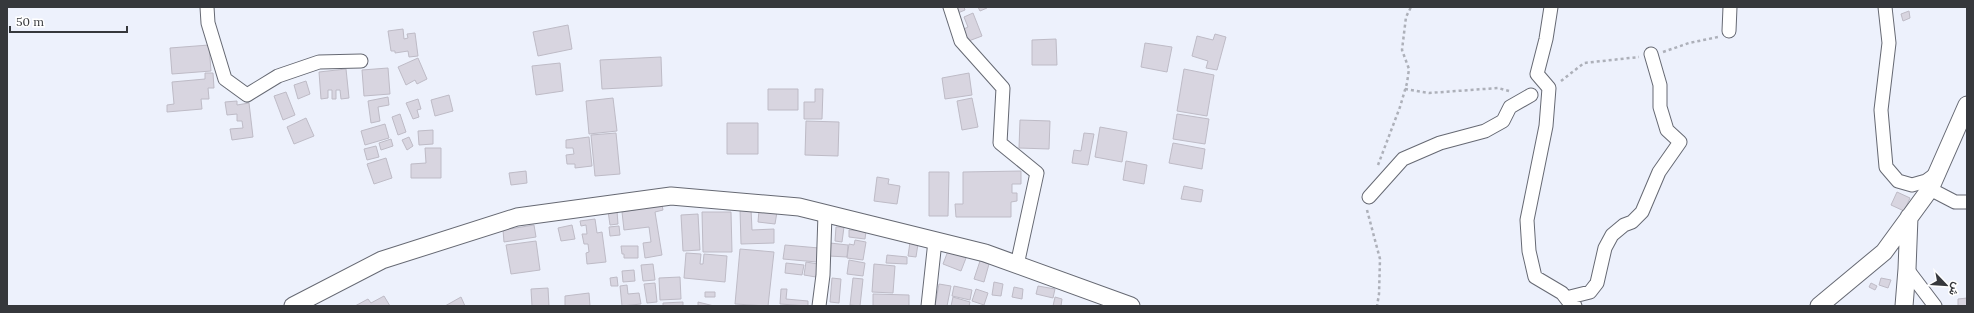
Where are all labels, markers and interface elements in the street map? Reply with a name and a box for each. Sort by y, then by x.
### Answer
scale bar [10,8,127,34]
text: 50 m [16,14,44,29]
north arrow [1926,265,1966,305]
text: ش [1946,280,1964,298]

